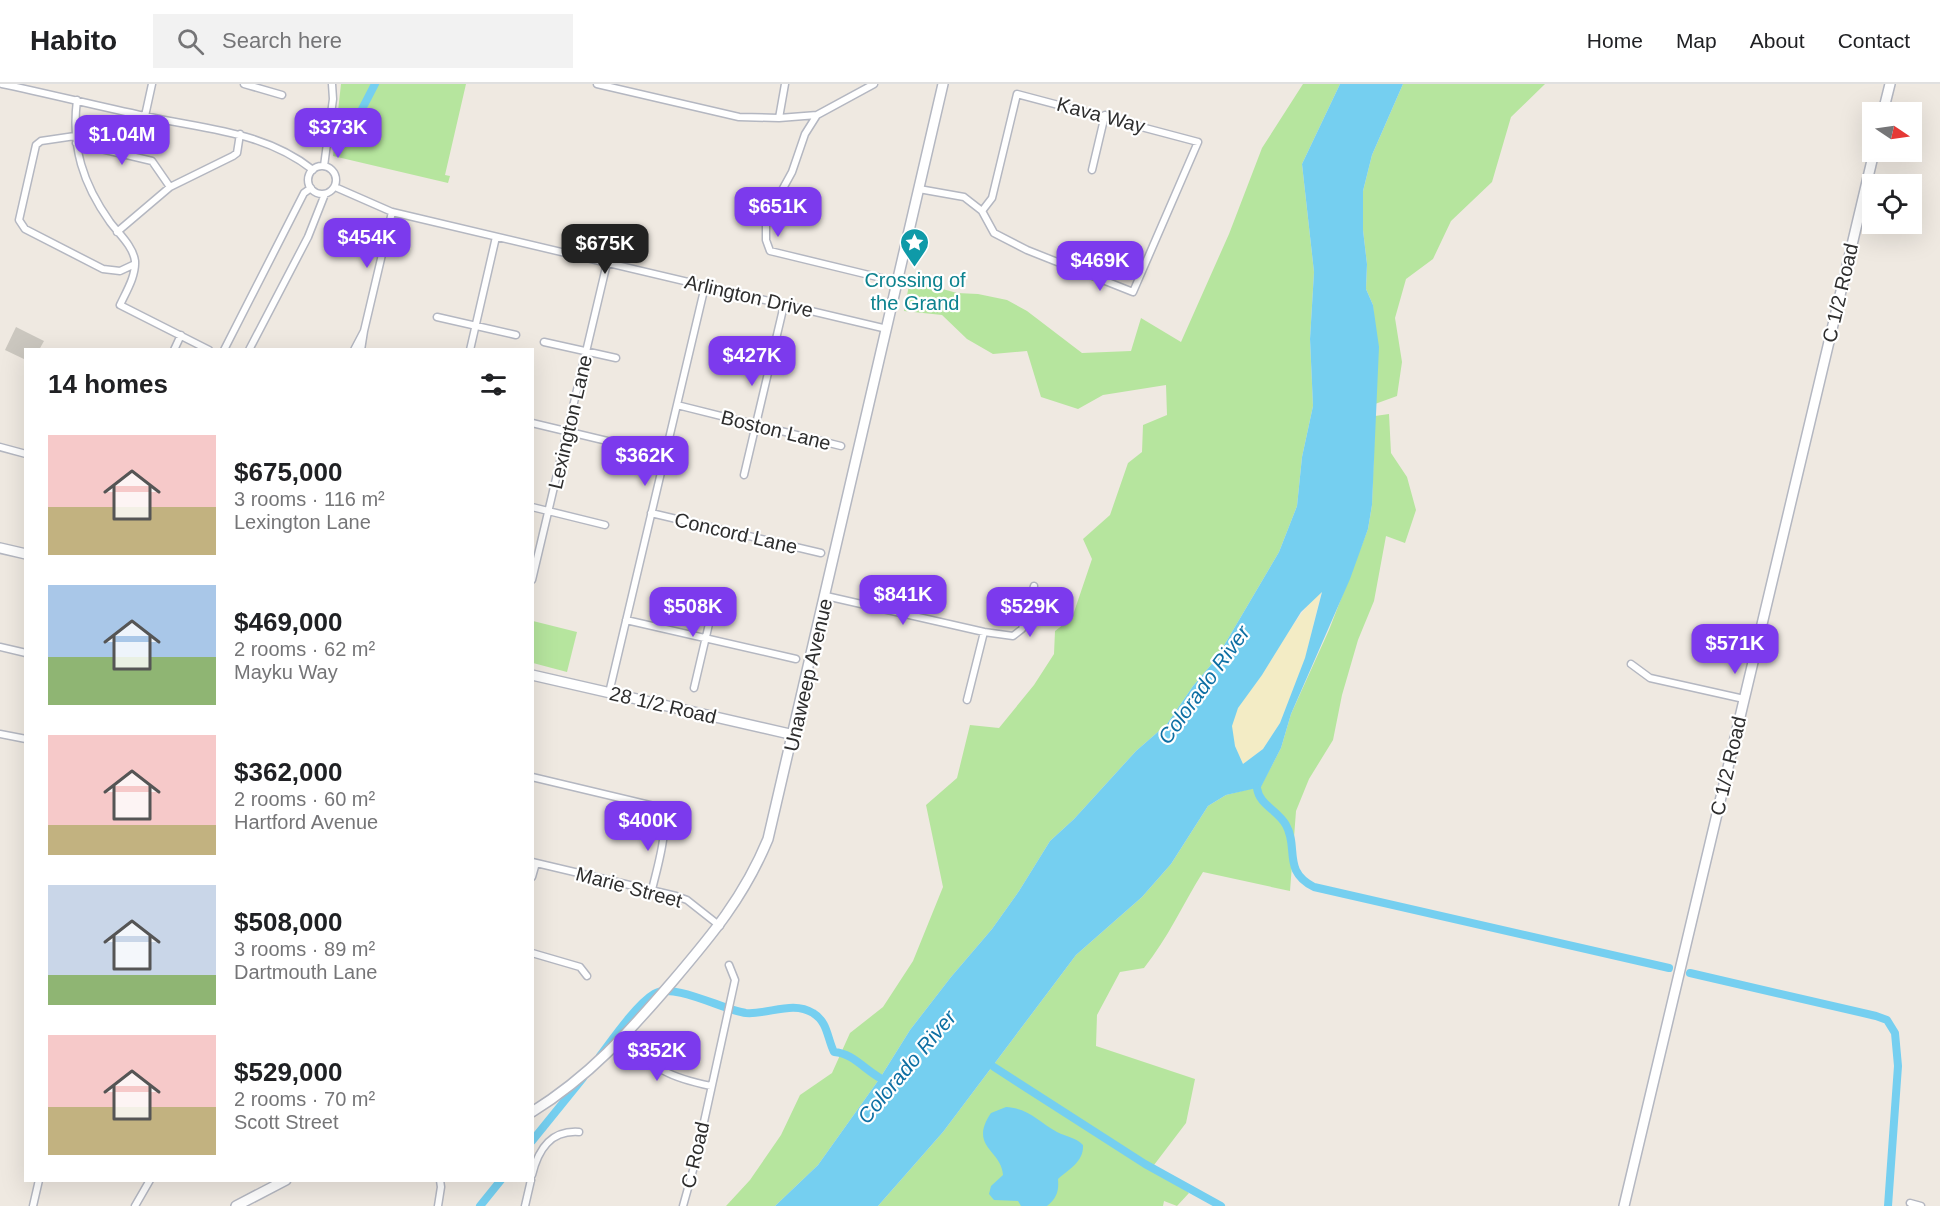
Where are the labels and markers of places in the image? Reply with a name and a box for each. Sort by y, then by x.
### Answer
pin: $373K [296,108,380,159]
pin: $1.04M [73,115,171,166]
pin: $651K [736,187,820,238]
pin: $454K [325,218,409,269]
pin: $675K [563,224,647,275]
place icon: Crossing of the Grand [899,226,931,268]
pin: $469K [1058,241,1142,292]
place label: Crossing of the Grand [864,269,966,314]
pin: $427K [710,336,794,387]
pin: $362K [603,436,687,487]
pin: $841K [861,575,945,626]
pin: $508K [651,587,735,638]
pin: $529K [988,587,1072,638]
pin: $571K [1693,624,1777,675]
pin: $400K [606,801,690,852]
pin: $352K [615,1031,699,1082]

